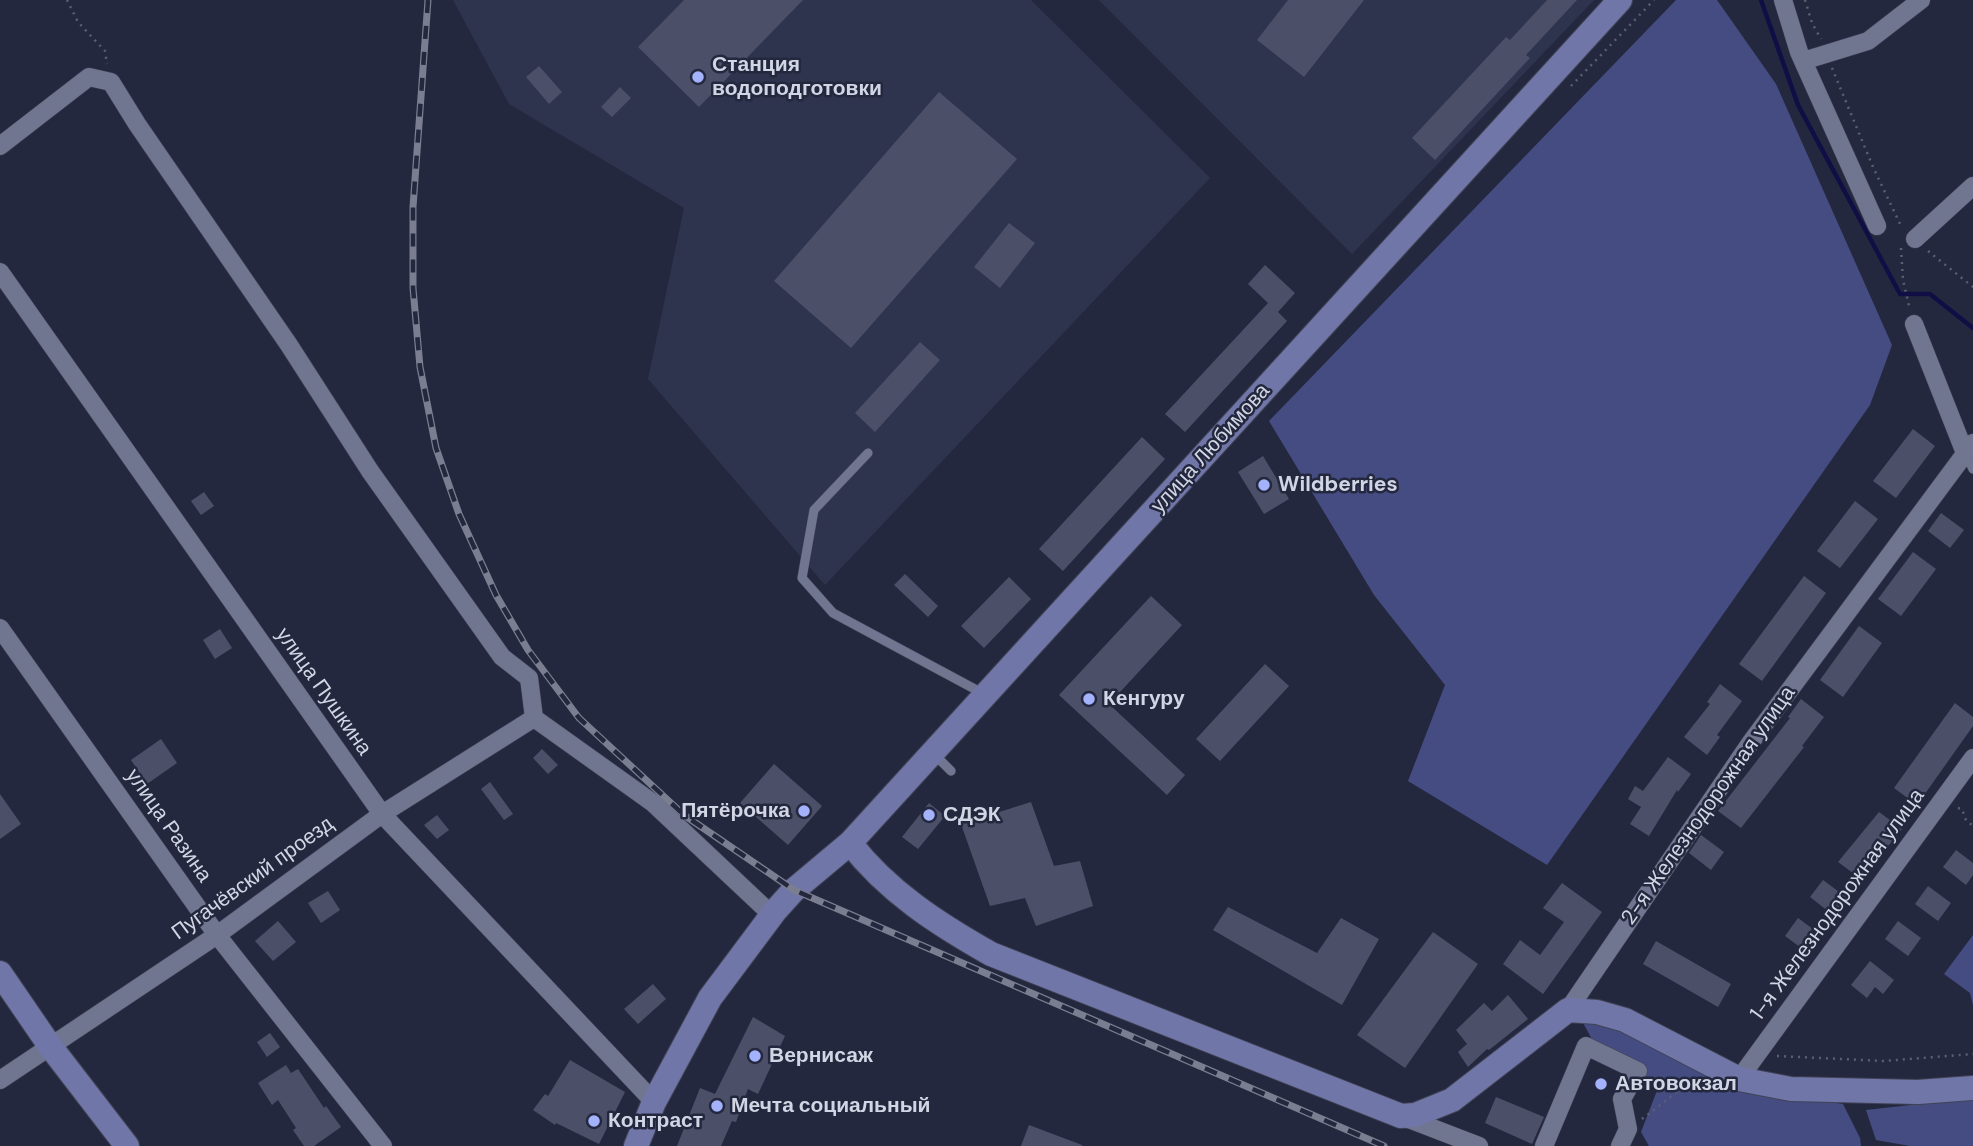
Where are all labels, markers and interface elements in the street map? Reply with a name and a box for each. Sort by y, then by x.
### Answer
place label: Станция водоподготовки [712,52,882,102]
marker: Станция водоподготовки [690,69,706,85]
street label: улица Любимова [1146,379,1276,519]
place label: Wildberries [1278,472,1398,498]
marker: Wildberries [1256,477,1272,493]
street label: улица Пушкина [270,623,376,761]
street label: 2-я Железнодорожная улица [1617,682,1801,930]
place label: Кенгуру [1103,686,1185,712]
marker: Кенгуру [1081,691,1097,707]
street label: улица Разина [120,764,216,888]
street label: 1-я Железнодорожная улица [1746,784,1930,1026]
place label: Пятёрочка [681,798,790,824]
place label: СДЭК [943,802,1001,828]
marker: Пятёрочка [796,803,812,819]
marker: СДЭК [921,807,937,823]
street label: Пугачёвский проезд [167,812,339,946]
place label: Вернисаж [769,1043,873,1069]
marker: Вернисаж [747,1048,763,1064]
place label: Автовокзал [1615,1071,1737,1097]
marker: Автовокзал [1593,1076,1609,1092]
place label: Мечта социальный [731,1093,931,1119]
marker: Мечта социальный [709,1098,725,1114]
place label: Контраст [608,1108,703,1134]
marker: Контраст [586,1113,602,1129]

